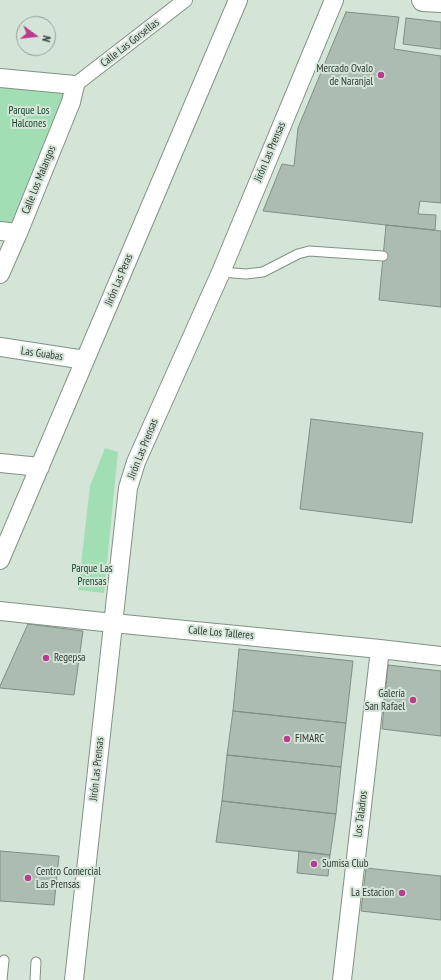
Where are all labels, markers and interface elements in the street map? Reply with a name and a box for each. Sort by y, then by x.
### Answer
north arrow [16,16,56,56]
street label: Calle Las Gorsellas [98,16,162,70]
text: N [39,34,54,44]
place label: Mercado Ovalo de Naranjal [316,62,373,88]
marker: Mercado Ovalo de Naranjal [376,70,386,80]
park label: Parque Los Halcones [8,104,50,130]
street label: Jirón Las Prensas [251,120,289,184]
street label: Calle Los Malangos [19,144,59,216]
street label: Jirón Las Peras [102,252,136,308]
street label: Las Guabas [20,345,64,363]
street label: Jirón Las Prensas [125,417,161,481]
park label: Parque Las Prensas [71,562,113,588]
street label: Calle Los Talleres [188,624,254,642]
place label: Regepsa [54,651,86,665]
marker: Regepsa [41,653,51,663]
place label: Galería San Rafael [365,687,405,713]
marker: Galería San Rafael [408,695,418,705]
place label: FIMARC [295,732,324,746]
marker: FIMARC [282,734,292,744]
street label: Jirón Las Prensas [87,737,107,801]
street label: Los Taladros [352,790,370,838]
place label: Sumisa Club [322,857,369,871]
marker: Sumisa Club [309,859,319,869]
place label: Centro Comercial Las Prensas [36,865,101,891]
marker: Centro Comercial Las Prensas [23,873,33,883]
place label: La Estacion [351,886,394,900]
marker: La Estacion [397,888,407,898]

